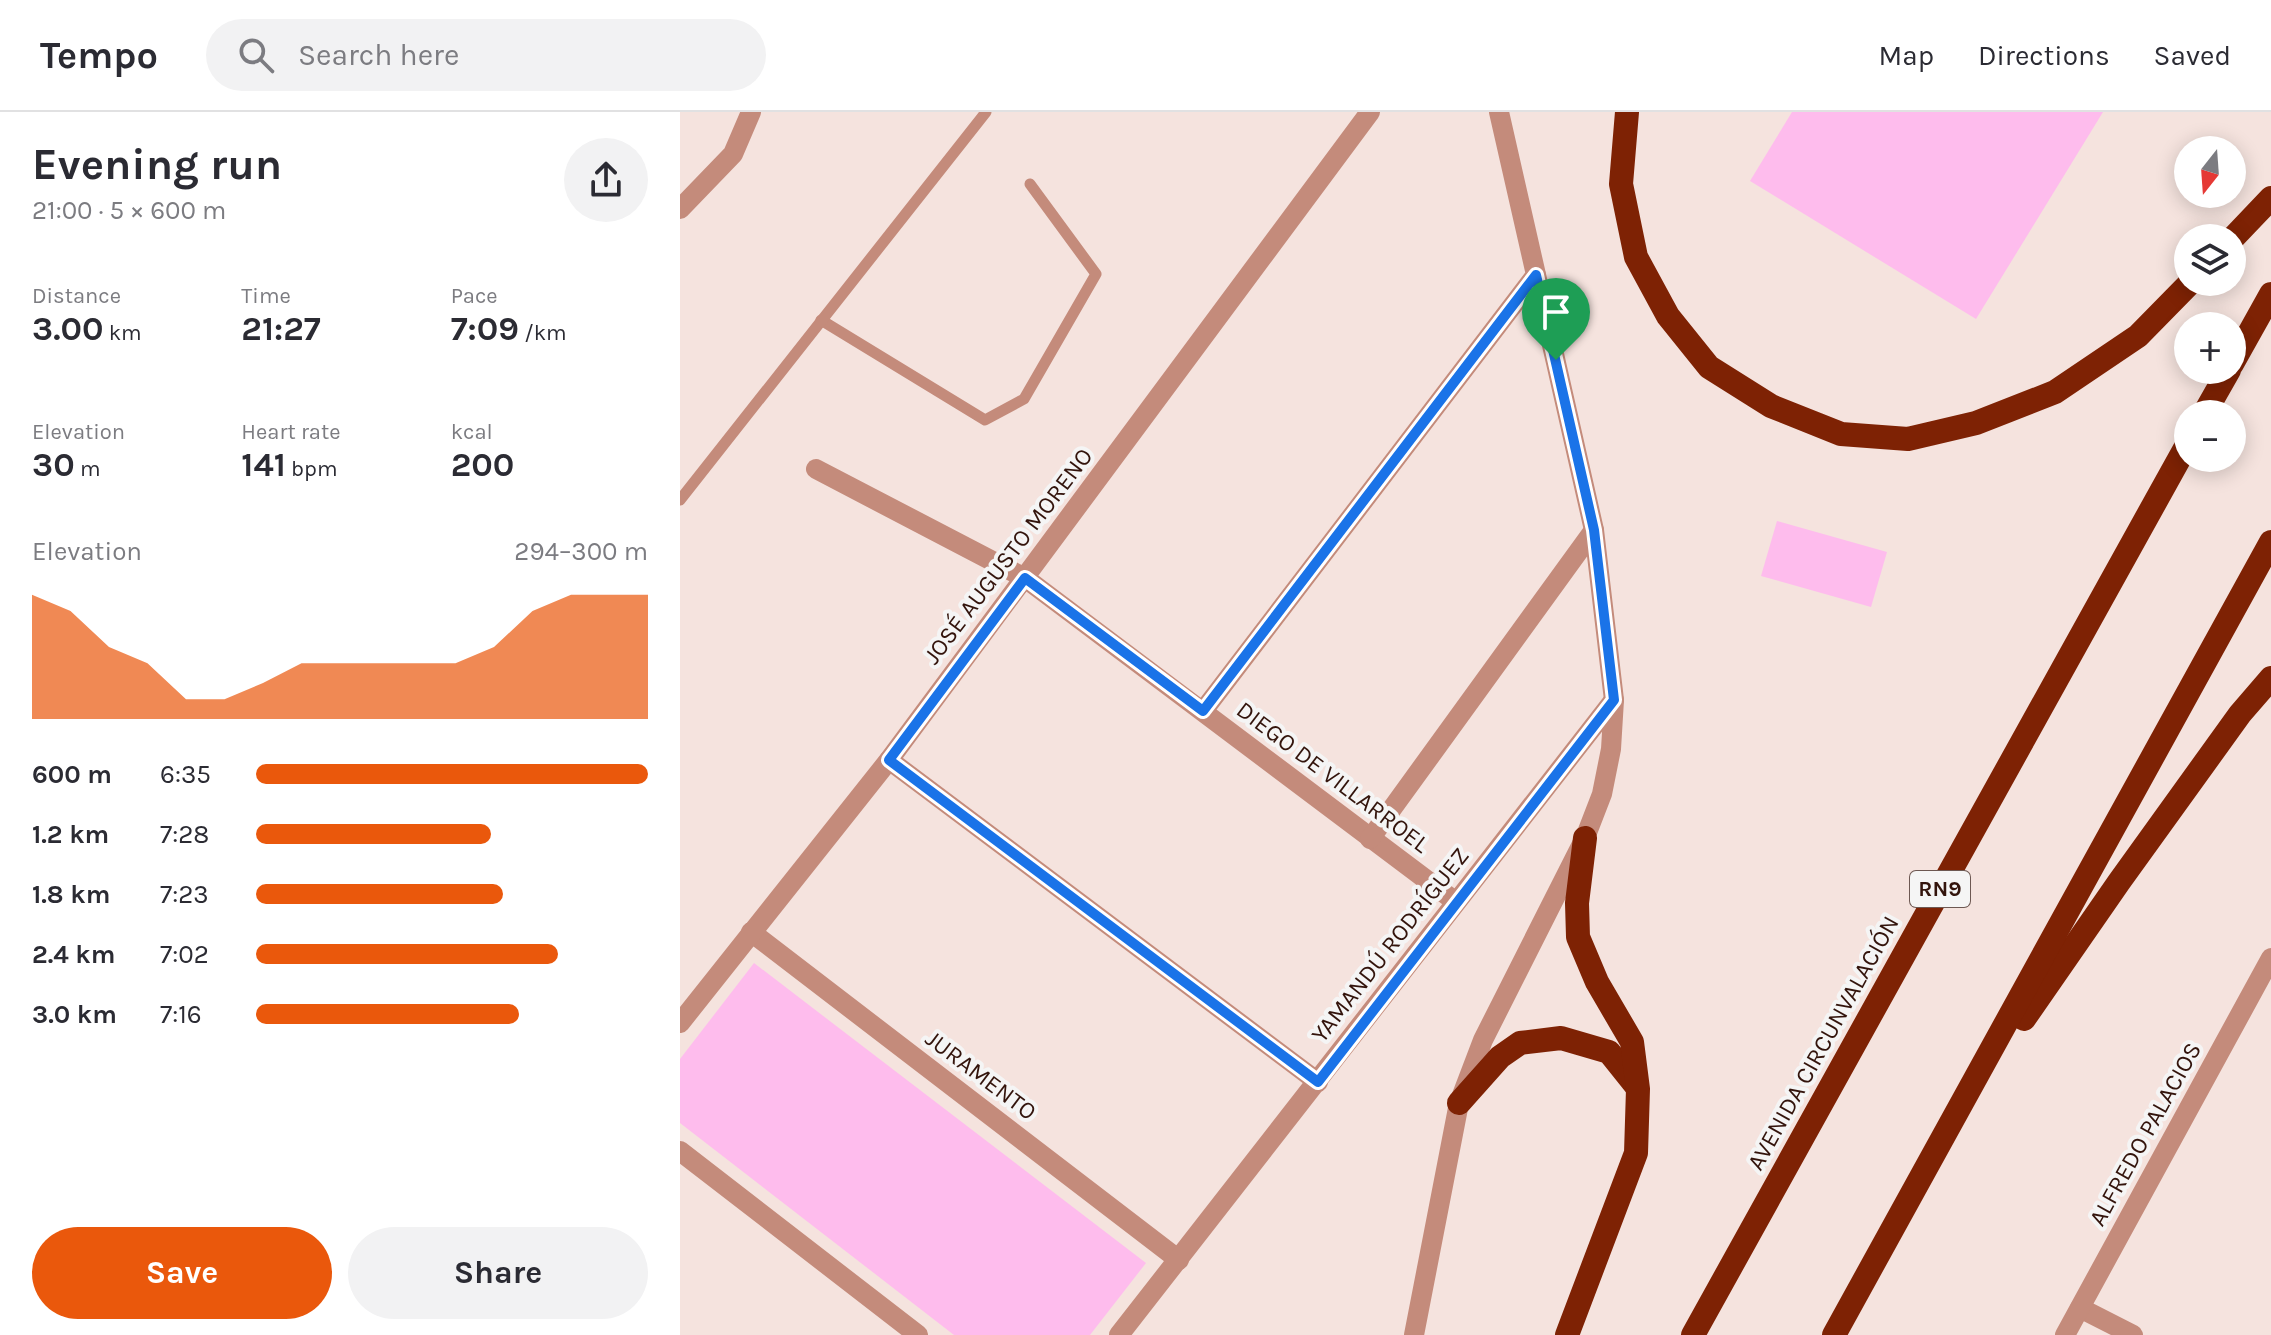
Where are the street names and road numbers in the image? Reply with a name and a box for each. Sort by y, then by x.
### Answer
street label: JOSÉ AUGUSTO MORENO [917,442,1098,669]
street label: DIEGO DE VILLARROEL [1231,695,1435,859]
street label: YAMANDÚ RODRÍGUEZ [1305,841,1475,1048]
road number: RN9 [1910,871,1970,907]
street label: AVENIDA CIRCUNVALACIÓN [1741,911,1905,1175]
street label: JURAMENTO [920,1024,1042,1126]
street label: ALFREDO PALACIOS [2083,1037,2207,1231]

